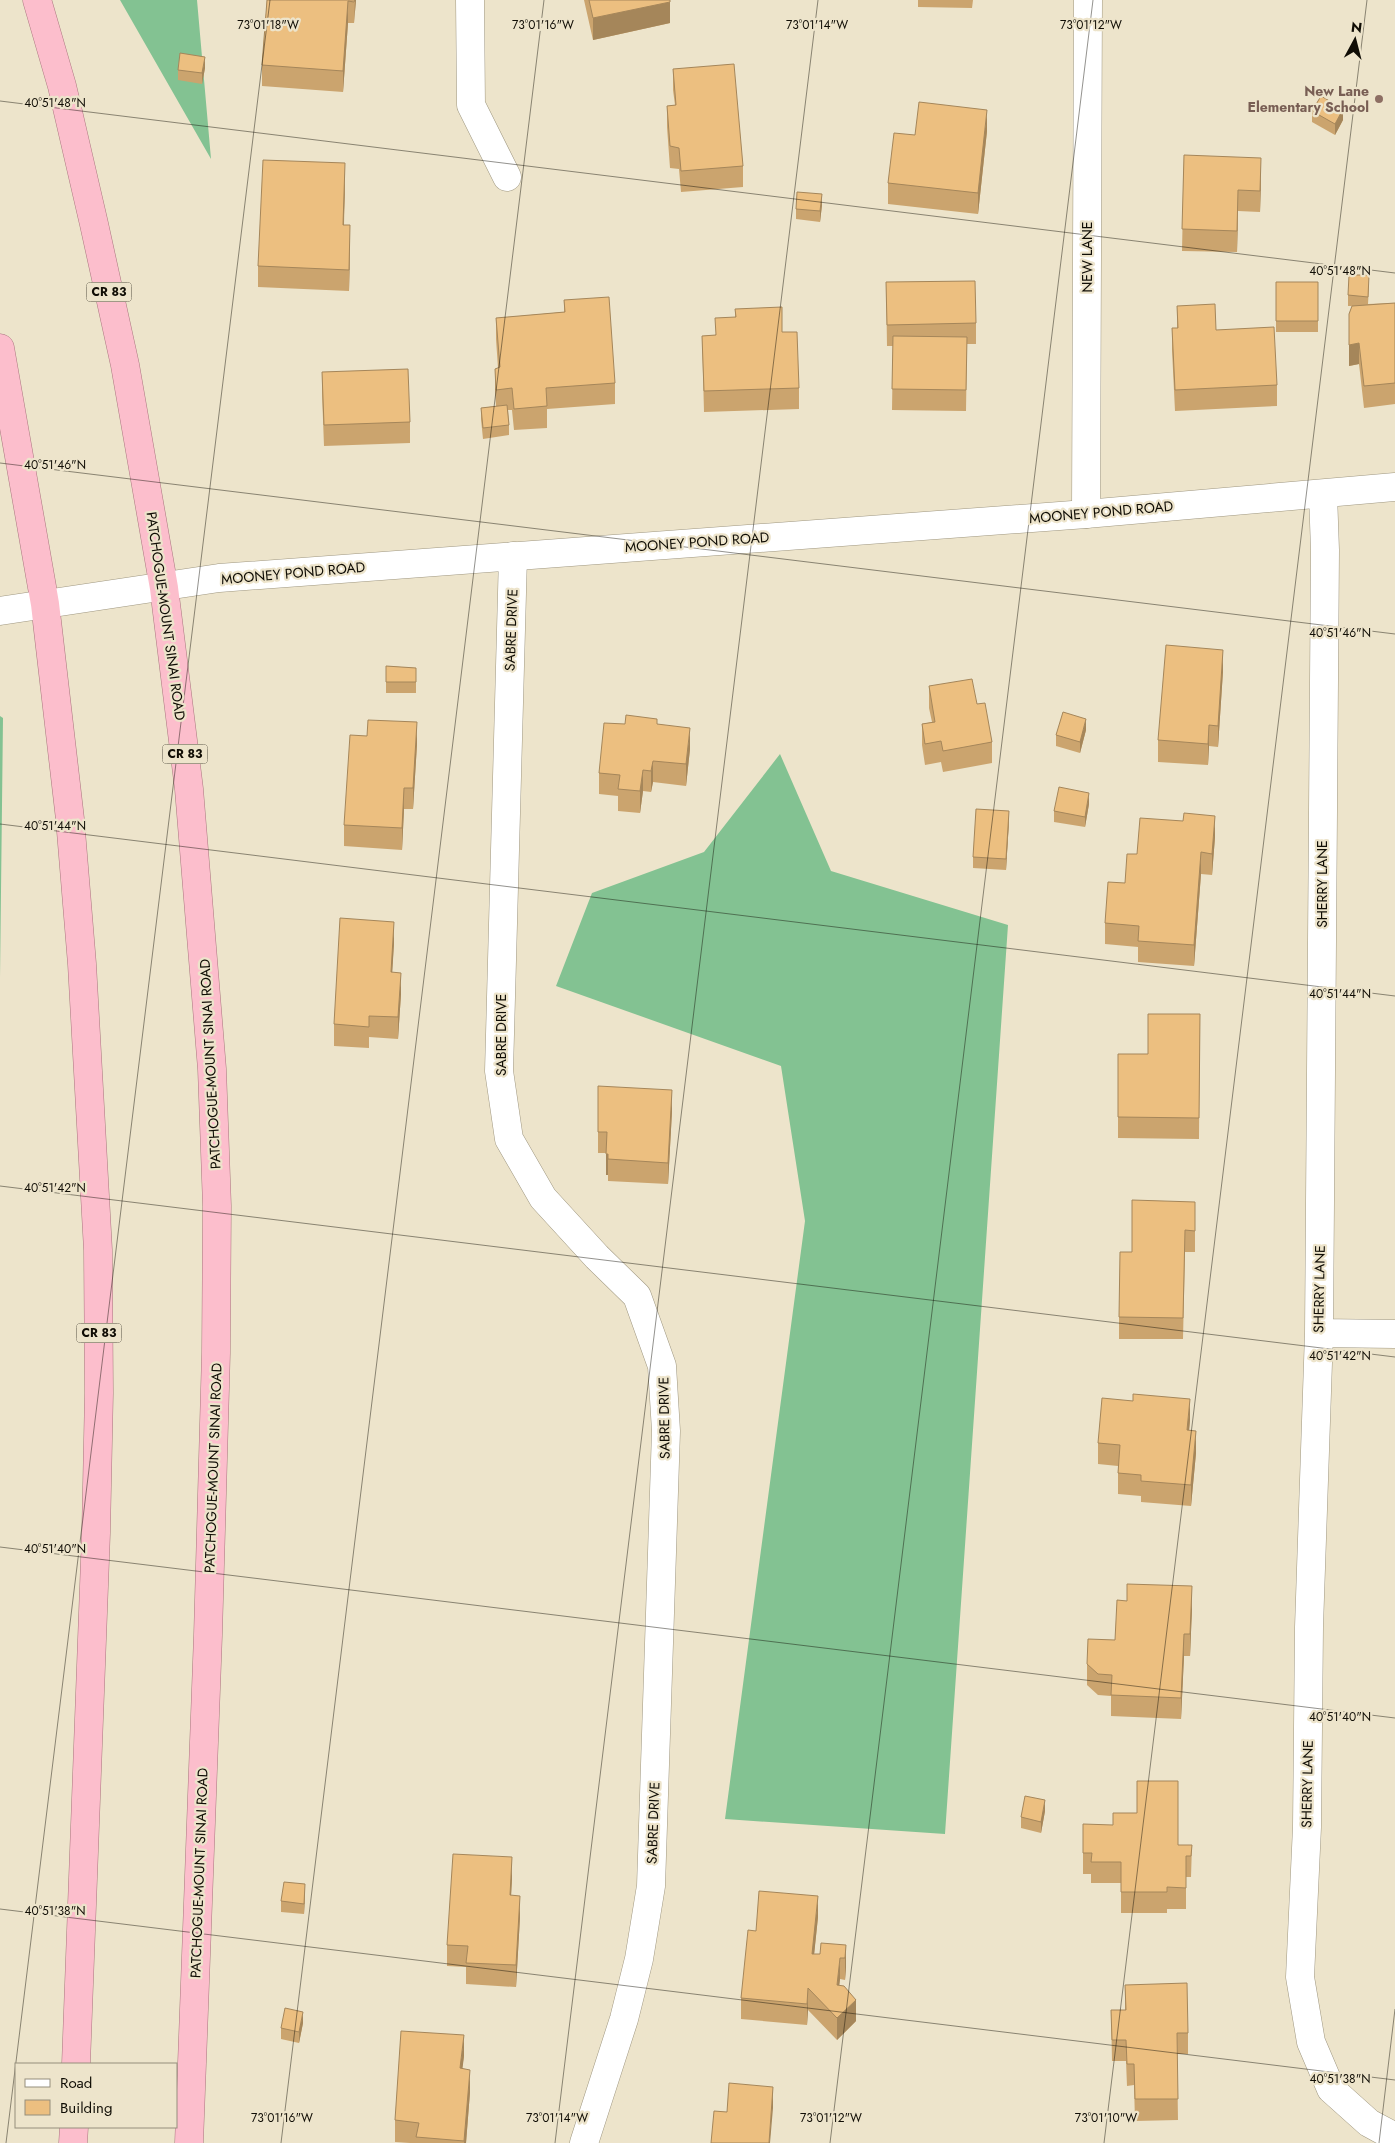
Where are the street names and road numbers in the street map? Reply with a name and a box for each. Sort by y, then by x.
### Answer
street label: NEW LANE [1077,221,1097,293]
road number: CR 83 [86,282,132,302]
street label: MOONEY POND ROAD [1028,496,1174,528]
street label: PATCHOGUE-MOUNT SINAI ROAD [141,510,191,722]
street label: MOONEY POND ROAD [624,527,770,557]
street label: MOONEY POND ROAD [220,557,366,589]
street label: SABRE DRIVE [500,589,522,671]
road number: CR 83 [162,744,208,764]
street label: SHERRY LANE [1312,840,1332,928]
street label: PATCHOGUE-MOUNT SINAI ROAD [195,958,225,1170]
street label: SABRE DRIVE [491,994,511,1076]
street label: SHERRY LANE [1308,1245,1330,1333]
road number: CR 83 [76,1324,122,1342]
street label: PATCHOGUE-MOUNT SINAI ROAD [199,1362,227,1574]
street label: SABRE DRIVE [653,1377,675,1459]
street label: SHERRY LANE [1296,1740,1318,1828]
street label: PATCHOGUE-MOUNT SINAI ROAD [185,1767,213,1979]
street label: SABRE DRIVE [642,1782,664,1864]

